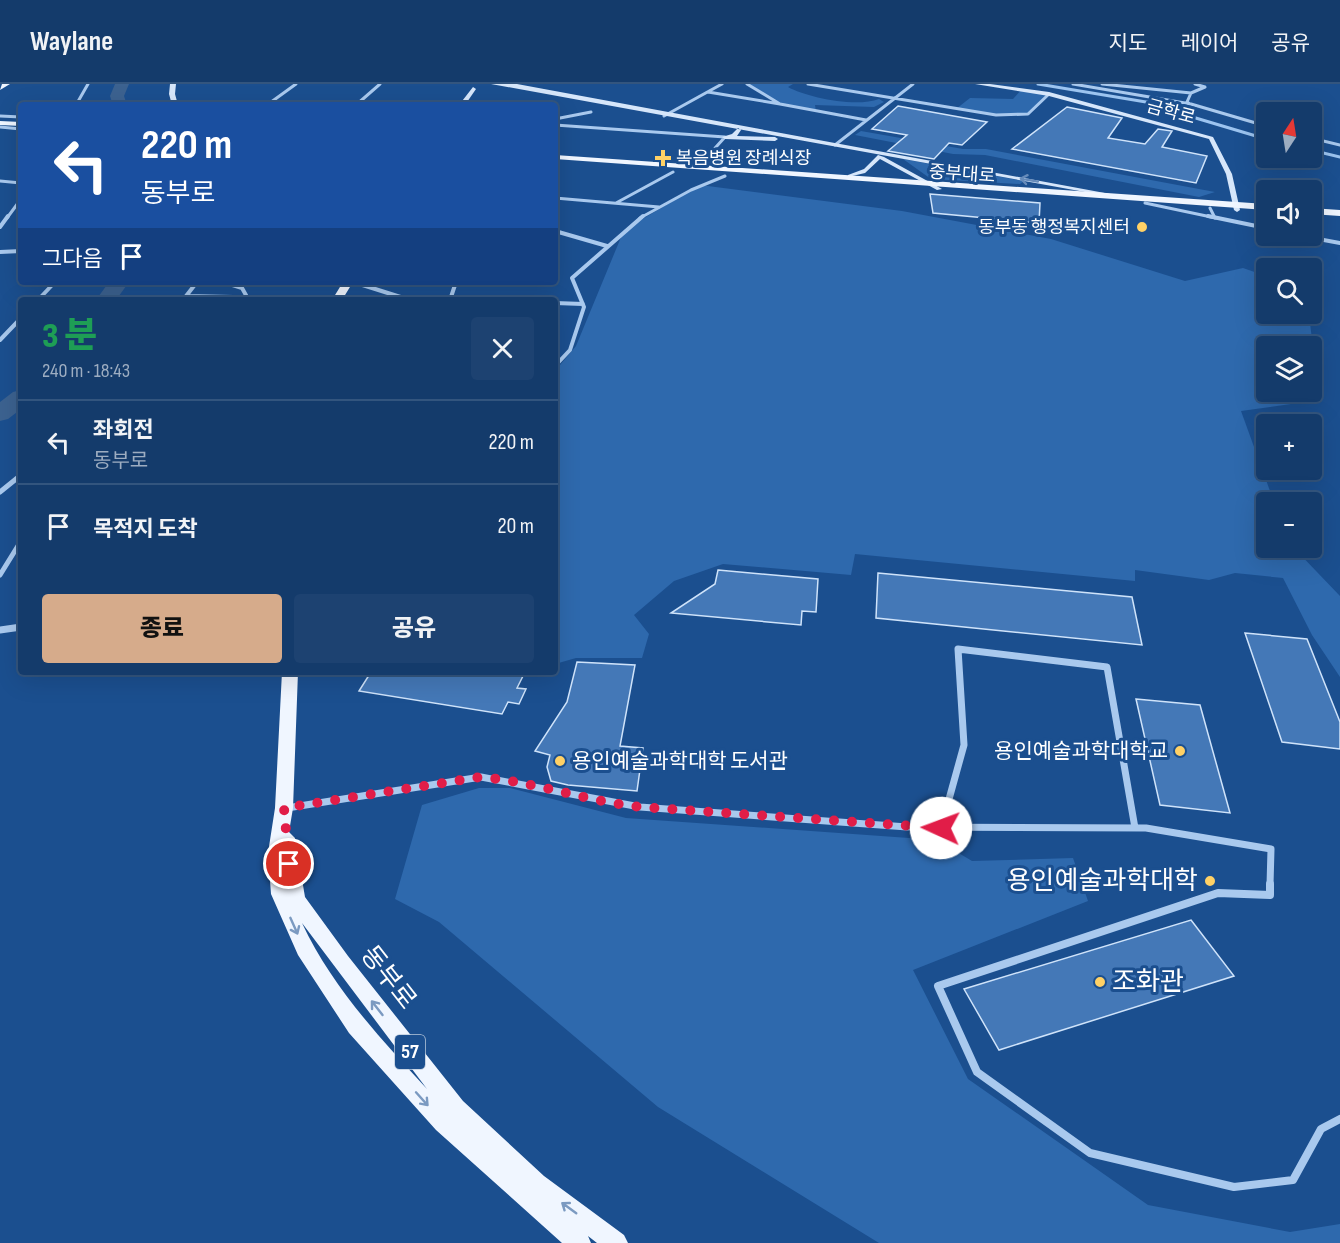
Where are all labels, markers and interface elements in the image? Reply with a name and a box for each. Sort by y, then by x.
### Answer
text: Waylane [30,25,113,58]
text: 지도 [1109,31,1147,56]
text: 레이어 [1180,31,1238,56]
text: 공유 [1271,31,1310,56]
street label: 금학로 [1144,95,1198,129]
north arrow [1256,102,1322,168]
map controls [1256,102,1322,558]
text: 220 m [141,120,232,171]
icon: left [42,126,120,204]
place label: 복음병원 장례식장 [676,148,811,169]
marker: 복음병원 장례식장 [654,149,672,167]
street label: 중부대로 [928,161,996,187]
one-way arrow [1020,174,1040,185]
text: 동부로 [141,178,216,210]
button: sound [1256,180,1322,246]
place label: 동부동 행정복지센터 [978,217,1130,238]
marker: 동부동 행정복지센터 [1135,220,1149,234]
icon: arrive [115,240,148,273]
text: 그다음 [42,246,103,273]
button: search [1256,258,1322,324]
text: 3 분 [42,315,97,358]
button: close [471,317,534,380]
button: layers [1256,336,1322,402]
text: 240 m · 18:43 [42,359,130,383]
button: + [1256,414,1322,480]
text: 좌회전 [93,417,154,444]
icon: left [42,426,75,459]
text: 220 m [488,429,534,456]
text: 동부로 [93,449,148,473]
button: − [1256,492,1322,558]
icon: arrive [42,510,75,543]
text: 20 m [498,513,534,540]
text: 목적지 도착 [93,516,198,543]
button: 종료 [42,594,282,663]
button: 공유 [294,594,534,663]
place label: 용인예술과학대학교 [994,739,1168,764]
marker: 용인예술과학대학교 [1173,744,1187,758]
place label: 용인예술과학대학 도서관 [572,749,788,774]
marker: 용인예술과학대학 도서관 [553,754,567,768]
position arrow [909,796,973,860]
pin [263,838,314,889]
icon: arrive [272,847,305,880]
place label: 용인예술과학대학 [1007,866,1198,897]
marker: 용인예술과학대학 [1203,874,1217,888]
one-way arrow [290,917,301,935]
street label: 동부로 [354,940,422,1016]
place label: 조화관 [1112,967,1184,998]
marker: 조화관 [1093,975,1107,989]
one-way arrow [370,1001,383,1017]
road number: 57 [395,1035,425,1069]
one-way arrow [415,1091,429,1106]
one-way arrow [562,1202,578,1215]

